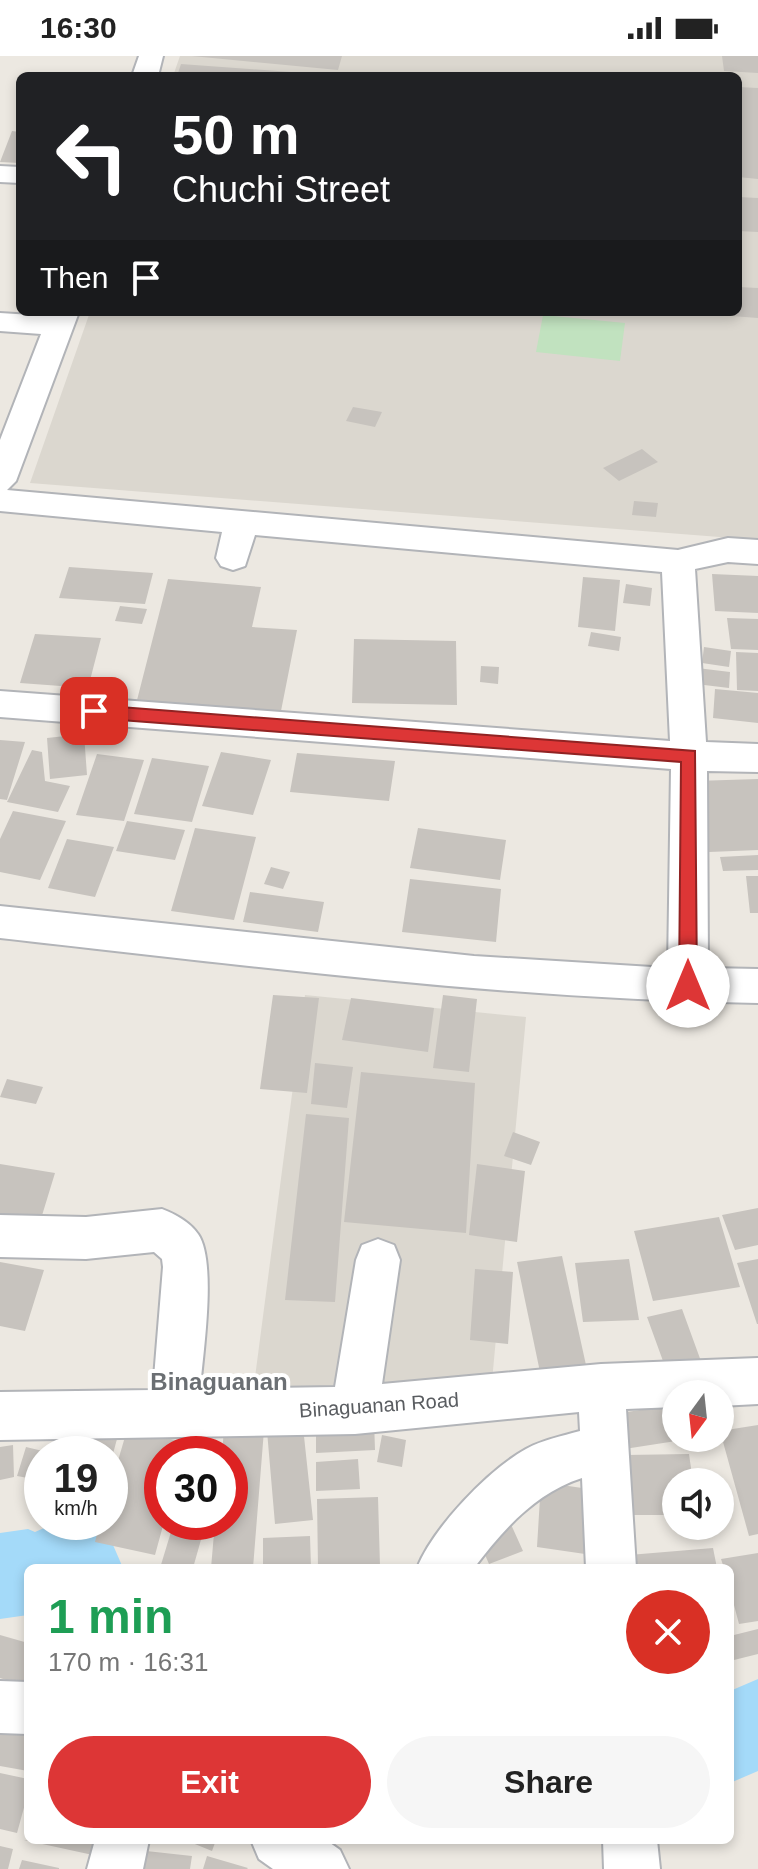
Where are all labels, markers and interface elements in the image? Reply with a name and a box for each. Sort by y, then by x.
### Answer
text: 16:30 [40,11,117,44]
text: 50 m [172,103,300,166]
icon: left [40,104,144,208]
text: Chuchi Street [172,169,390,210]
icon: arrive [124,256,168,300]
text: Then [40,261,108,294]
pin [60,677,128,745]
icon: arrive [72,689,116,733]
position arrow [646,944,730,1028]
district label: Binaguanan [150,1368,288,1395]
north arrow [662,1380,734,1452]
map controls [662,1380,734,1540]
street label: Binaguanan Road [298,1388,460,1422]
speed limit sign: 30 [144,1436,248,1540]
text: 19 [54,1456,98,1500]
button: sound [662,1468,734,1540]
text: km/h [54,1497,98,1519]
text: 1 min [48,1590,173,1643]
button: close [626,1590,710,1674]
text: 170 m · 16:31 [48,1647,208,1677]
button: Exit [48,1736,371,1828]
button: Share [387,1736,710,1828]

